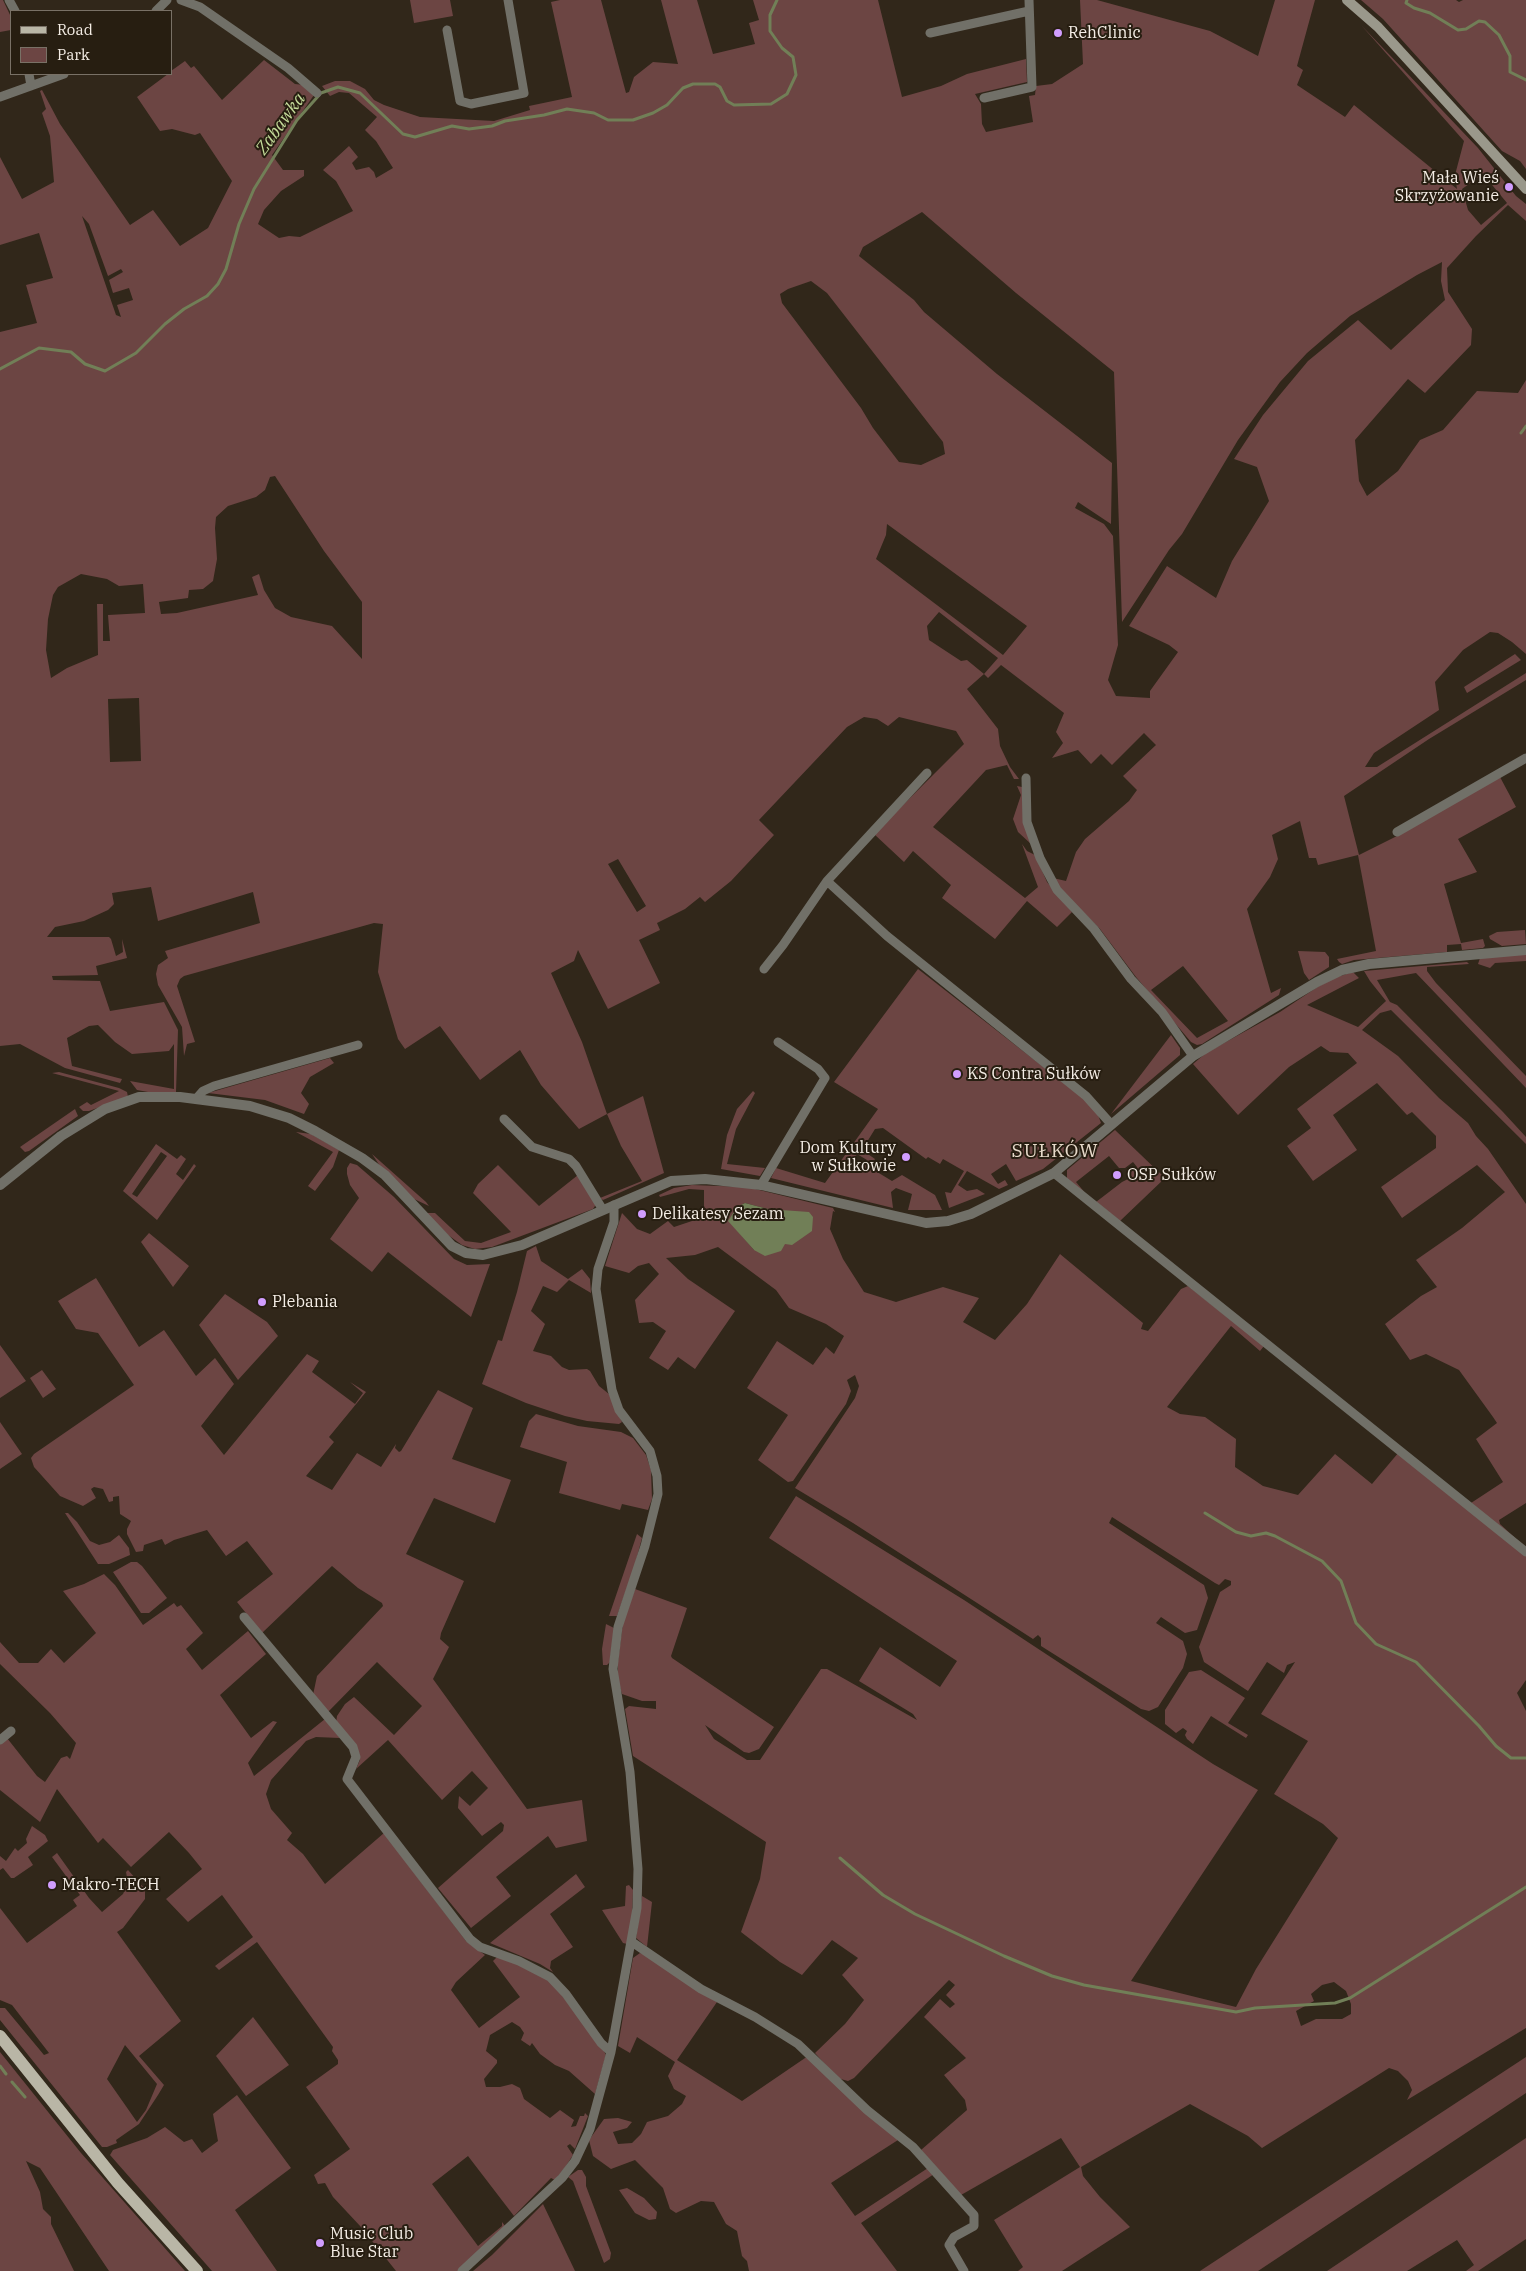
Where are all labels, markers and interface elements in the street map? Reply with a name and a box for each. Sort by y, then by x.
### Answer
legend [10,10,172,75]
text: Road [57,20,93,39]
place label: RehClinic [1068,23,1141,43]
marker: RehClinic [1052,27,1064,39]
text: Park [57,45,90,64]
water label: Zabawka [251,89,311,159]
place label: Mała Wieś Skrzyżowanie [1395,168,1499,206]
marker: Mała Wieś Skrzyżowanie [1503,181,1515,193]
place label: KS Contra Sułków [967,1064,1101,1084]
marker: KS Contra Sułków [951,1068,963,1080]
place label: Dom Kultury w Sułkowie [799,1138,896,1176]
district label: SUŁKÓW [1011,1141,1099,1163]
marker: Dom Kultury w Sułkowie [900,1151,912,1163]
place label: OSP Sułków [1127,1165,1216,1185]
marker: OSP Sułków [1111,1169,1123,1181]
place label: Delikatesy Sezam [652,1204,784,1224]
marker: Delikatesy Sezam [636,1208,648,1220]
place label: Plebania [272,1292,338,1312]
marker: Plebania [256,1296,268,1308]
place label: Makro-TECH [62,1875,160,1895]
marker: Makro-TECH [46,1879,58,1891]
place label: Music Club Blue Star [330,2224,413,2262]
marker: Music Club Blue Star [314,2237,326,2249]

